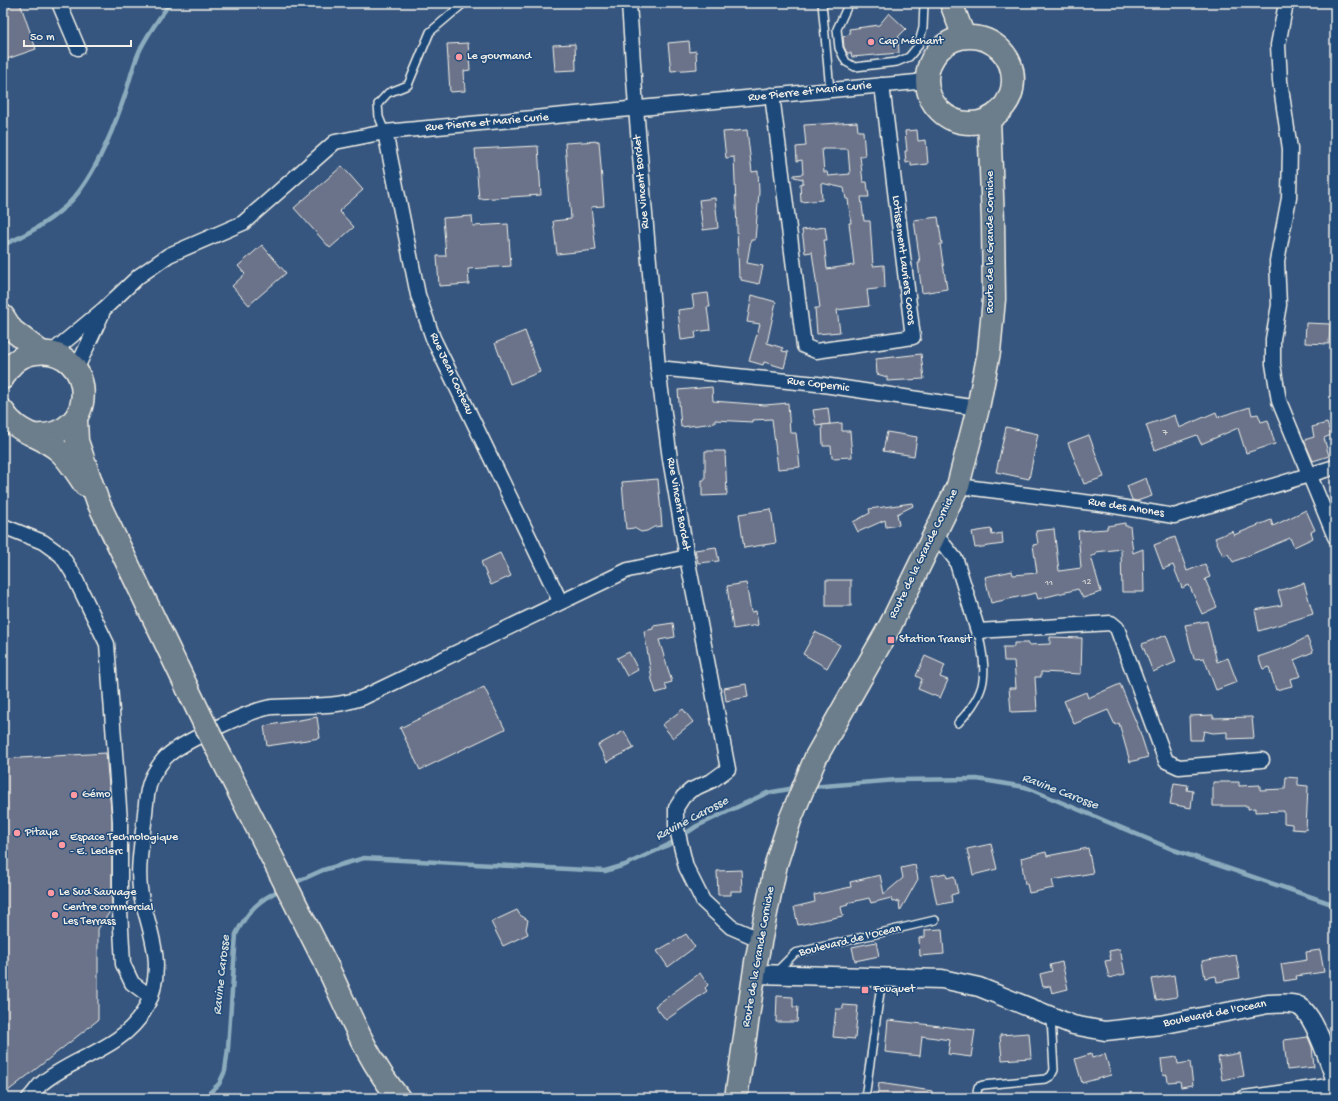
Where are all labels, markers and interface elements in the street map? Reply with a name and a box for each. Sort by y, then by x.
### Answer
scale bar [24,22,131,48]
text: 50 m [30,31,55,45]
place label: Cap Méchant [879,35,944,49]
marker: Cap Méchant [866,37,876,47]
place label: Le gourmand [467,50,532,64]
marker: Le gourmand [454,52,464,62]
street label: Rue Pierre et Marie Curie [748,78,873,105]
street label: Rue Pierre et Marie Curie [425,111,550,135]
street label: Rue Vincent Bordet [631,133,653,230]
street label: Route de la Grande Corniche [984,170,998,313]
street label: Lotissement Lauriers Cocos [888,195,918,326]
street label: Rue Jean Cocteau [426,331,476,418]
street label: Rue Copernic [786,374,851,396]
house number: 7 [1161,427,1168,439]
street label: Rue Vincent Bordet [663,456,693,553]
street label: Route de la Grande Corniche [886,486,962,621]
street label: Rue des Anones [1087,495,1166,521]
house number: 12 [1082,576,1092,588]
house number: 11 [1044,577,1053,589]
place label: Station Transit [899,633,973,647]
marker: Station Transit [886,635,896,645]
water label: Ravine Carosse [1020,771,1101,814]
place label: Gémo [82,788,111,802]
marker: Gémo [69,790,79,800]
water label: Ravine Carosse [653,793,732,845]
place label: Pitaya [24,826,59,840]
marker: Pitaya [12,828,22,838]
place label: Espace Technologique - E. Leclerc [70,831,179,859]
marker: Espace Technologique - E. Leclerc [57,840,67,850]
street label: Route de la Grande Corniche [740,885,778,1028]
place label: Le Sud Sauvage [59,886,137,900]
marker: Le Sud Sauvage [46,888,56,898]
place label: Centre commercial Les Terrass [63,901,154,929]
marker: Centre commercial Les Terrass [50,910,60,920]
street label: Boulevard de l'Ocean [797,921,903,961]
water label: Ravine Carosse [210,933,234,1016]
place label: Fouquet [872,983,916,997]
marker: Fouquet [860,985,870,995]
street label: Boulevard de l'Ocean [1161,997,1268,1031]

